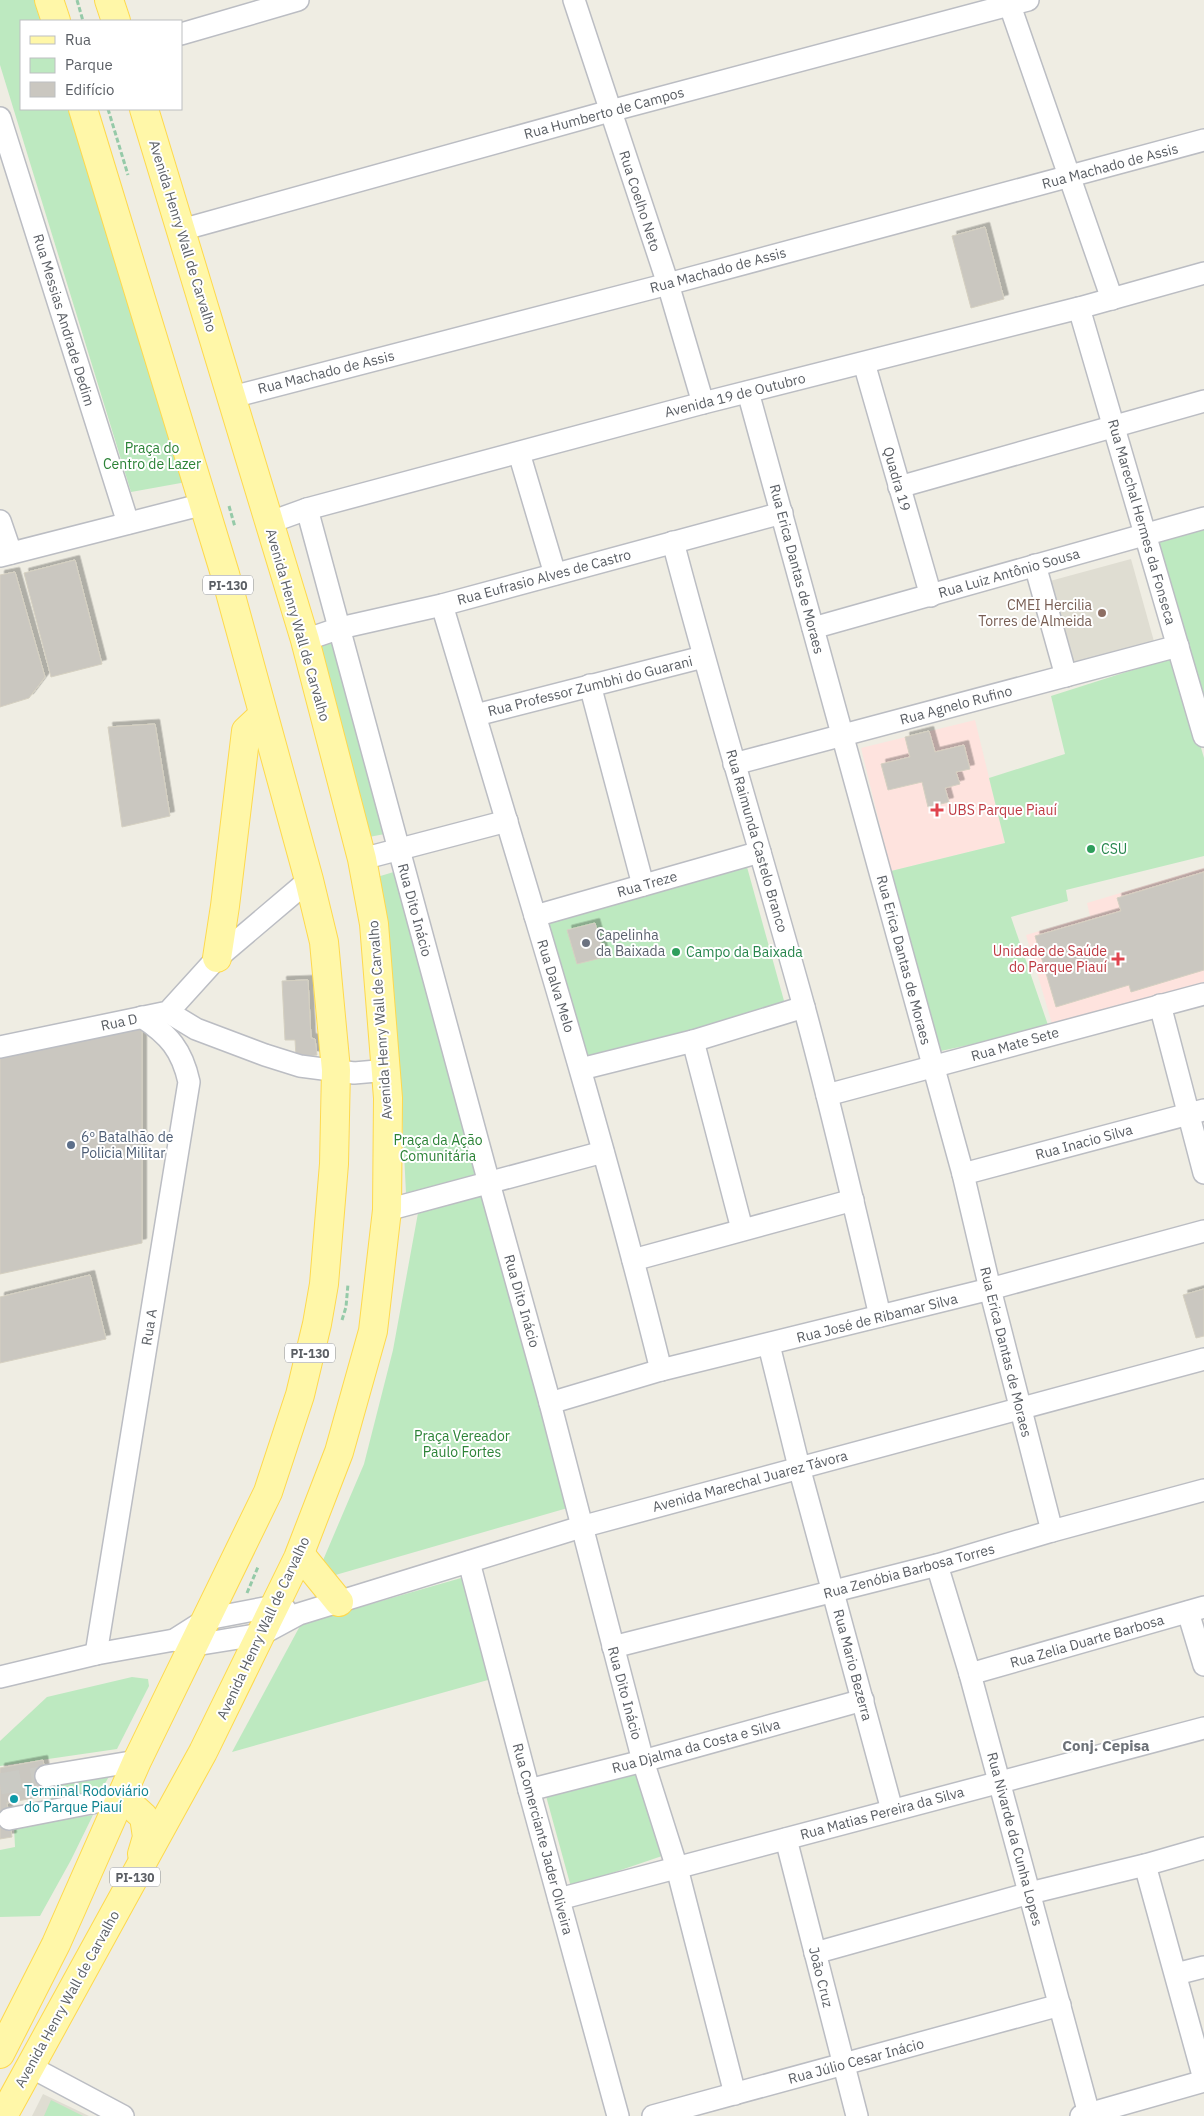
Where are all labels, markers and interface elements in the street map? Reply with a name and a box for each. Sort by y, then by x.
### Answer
legend [20,20,182,110]
text: Rua [65,30,91,49]
text: Parque [65,55,113,74]
text: Edifício [65,80,114,99]
street label: Rua Humberto de Campos [522,83,686,143]
street label: Avenida Henry Wall de Carvalho [145,138,221,334]
street label: Rua Machado de Assis [1040,139,1180,193]
street label: Rua Coelho Neto [615,148,665,254]
street label: Rua Messias Andrade Dedim [29,232,99,408]
street label: Rua Machado de Assis [648,243,788,297]
street label: Rua Machado de Assis [256,346,396,398]
street label: Avenida 19 de Outubro [663,369,807,421]
street label: Rua Marechal Hermes da Fonseca [1104,417,1180,627]
park label: Praça do Centro de Lazer [103,439,201,473]
street label: Quadra 19 [879,445,915,513]
street label: Rua Erica Dantas de Moraes [766,482,828,656]
street label: Avenida Henry Wall de Carvalho [262,527,334,724]
street label: Rua Luiz Antônio Sousa [936,544,1082,602]
street label: Rua Eufrasio Alves de Castro [455,545,633,609]
road number: PI-130 [203,576,253,594]
place label: CMEI Hercilia Torres de Almeida [978,596,1093,630]
marker: CMEI Hercilia Torres de Almeida [1096,607,1108,619]
street label: Rua Professor Zumbhi do Guarani [486,652,694,720]
street label: Rua Agnelo Rufino [898,681,1014,729]
street label: Rua Raimunda Castelo Branco [722,748,792,935]
place label: UBS Parque Piauí [948,801,1057,819]
marker: UBS Parque Piauí [930,803,944,817]
place label: CSU [1101,840,1127,858]
marker: CSU [1085,843,1097,855]
street label: Rua Dito Inácio [394,861,436,959]
street label: Rua Treze [615,867,679,901]
street label: Rua Erica Dantas de Moraes [873,873,935,1047]
street label: Avenida Henry Wall de Carvalho [364,920,396,1120]
place label: Capelinha da Baixada [596,926,666,960]
street label: Rua Dalva Melo [533,937,579,1035]
marker: Capelinha da Baixada [580,937,592,949]
place label: Unidade de Saúde do Parque Piauí [993,942,1107,976]
place label: Campo da Baixada [686,943,803,961]
marker: Campo da Baixada [670,946,682,958]
marker: Unidade de Saúde do Parque Piauí [1111,952,1125,966]
street label: Rua D [99,1009,139,1035]
street label: Rua Mate Sete [969,1023,1061,1065]
street label: Rua Inacio Silva [1033,1120,1135,1164]
place label: 6º Batalhão de Policia Militar [81,1128,174,1162]
park label: Praça da Ação Comunitária [394,1131,483,1165]
marker: 6º Batalhão de Policia Militar [65,1139,77,1151]
street label: Rua Dito Inácio [500,1252,544,1350]
street label: Rua Erica Dantas de Moraes [976,1265,1036,1439]
street label: Rua José de Ribamar Silva [795,1289,960,1347]
street label: Rua A [137,1307,161,1347]
road number: PI-130 [285,1344,335,1362]
park label: Praça Vereador Paulo Fortes [414,1427,510,1461]
street label: Avenida Marechal Juarez Távora [650,1446,850,1516]
street label: Avenida Henry Wall de Carvalho [213,1534,313,1722]
street label: Rua Zenóbia Barbosa Torres [821,1539,997,1603]
street label: Rua Mario Bezerra [829,1607,877,1723]
street label: Rua Zelia Duarte Barbosa [1008,1610,1167,1672]
street label: Rua Dito Inácio [604,1644,646,1742]
street label: Rua Djalma da Costa e Silva [610,1715,783,1777]
district label: Conj. Cepisa [1062,1736,1150,1755]
street label: Rua Comerciante Jader Oliveira [509,1741,577,1937]
street label: Rua Nivarde da Cunha Lopes [983,1750,1047,1928]
place label: Terminal Rodoviário do Parque Piauí [24,1782,149,1816]
street label: Rua Matias Pereira da Silva [798,1782,966,1844]
marker: Terminal Rodoviário do Parque Piauí [8,1793,20,1805]
road number: PI-130 [110,1868,160,1886]
street label: Avenida Henry Wall de Carvalho [11,1907,123,2091]
street label: João Cruz [805,1945,837,2010]
street label: Rua Júlio Cesar Inácio [786,2034,926,2088]

